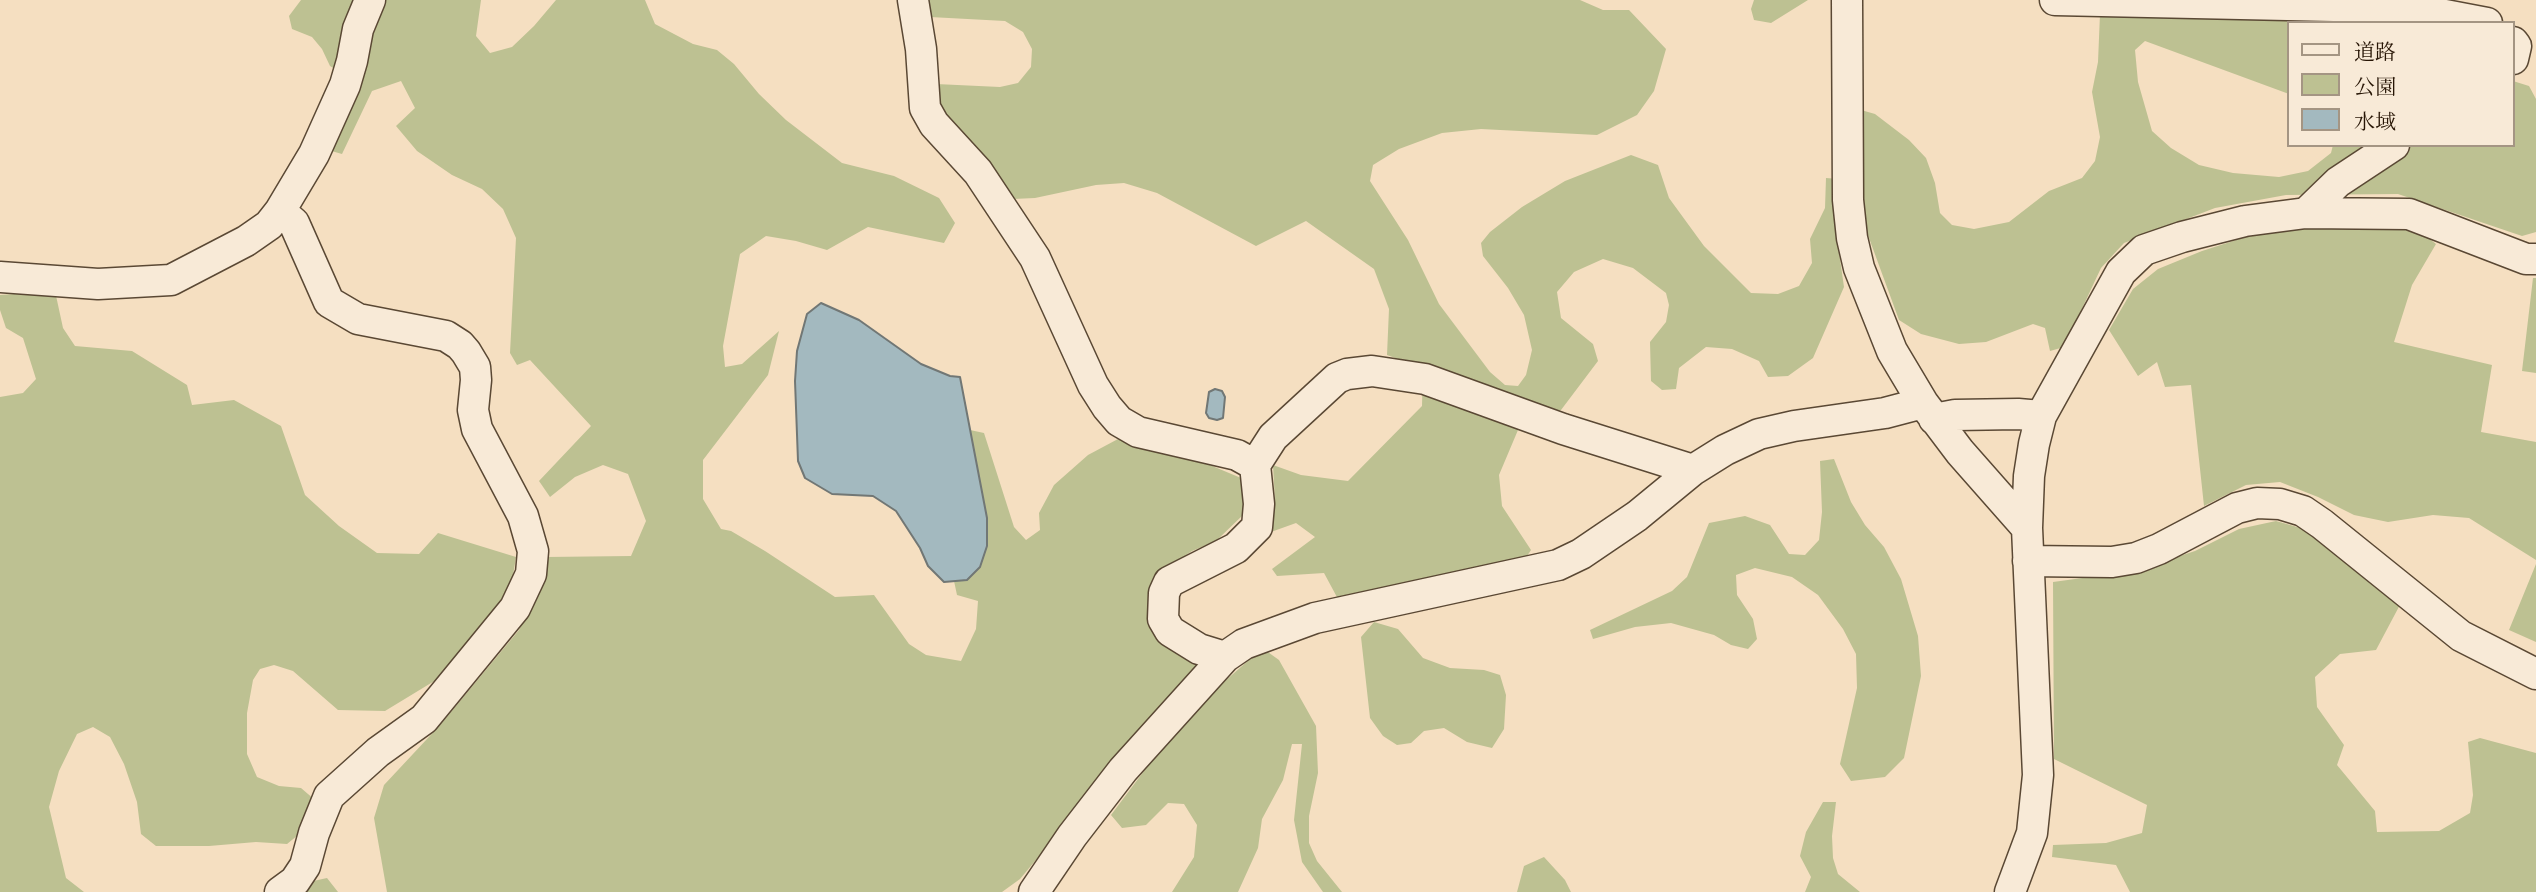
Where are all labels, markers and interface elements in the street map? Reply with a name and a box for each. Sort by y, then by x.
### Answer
legend [2288,21,2515,147]
text: 道路 [2354,38,2396,65]
text: 公園 [2354,73,2396,100]
text: 水域 [2354,108,2396,135]

